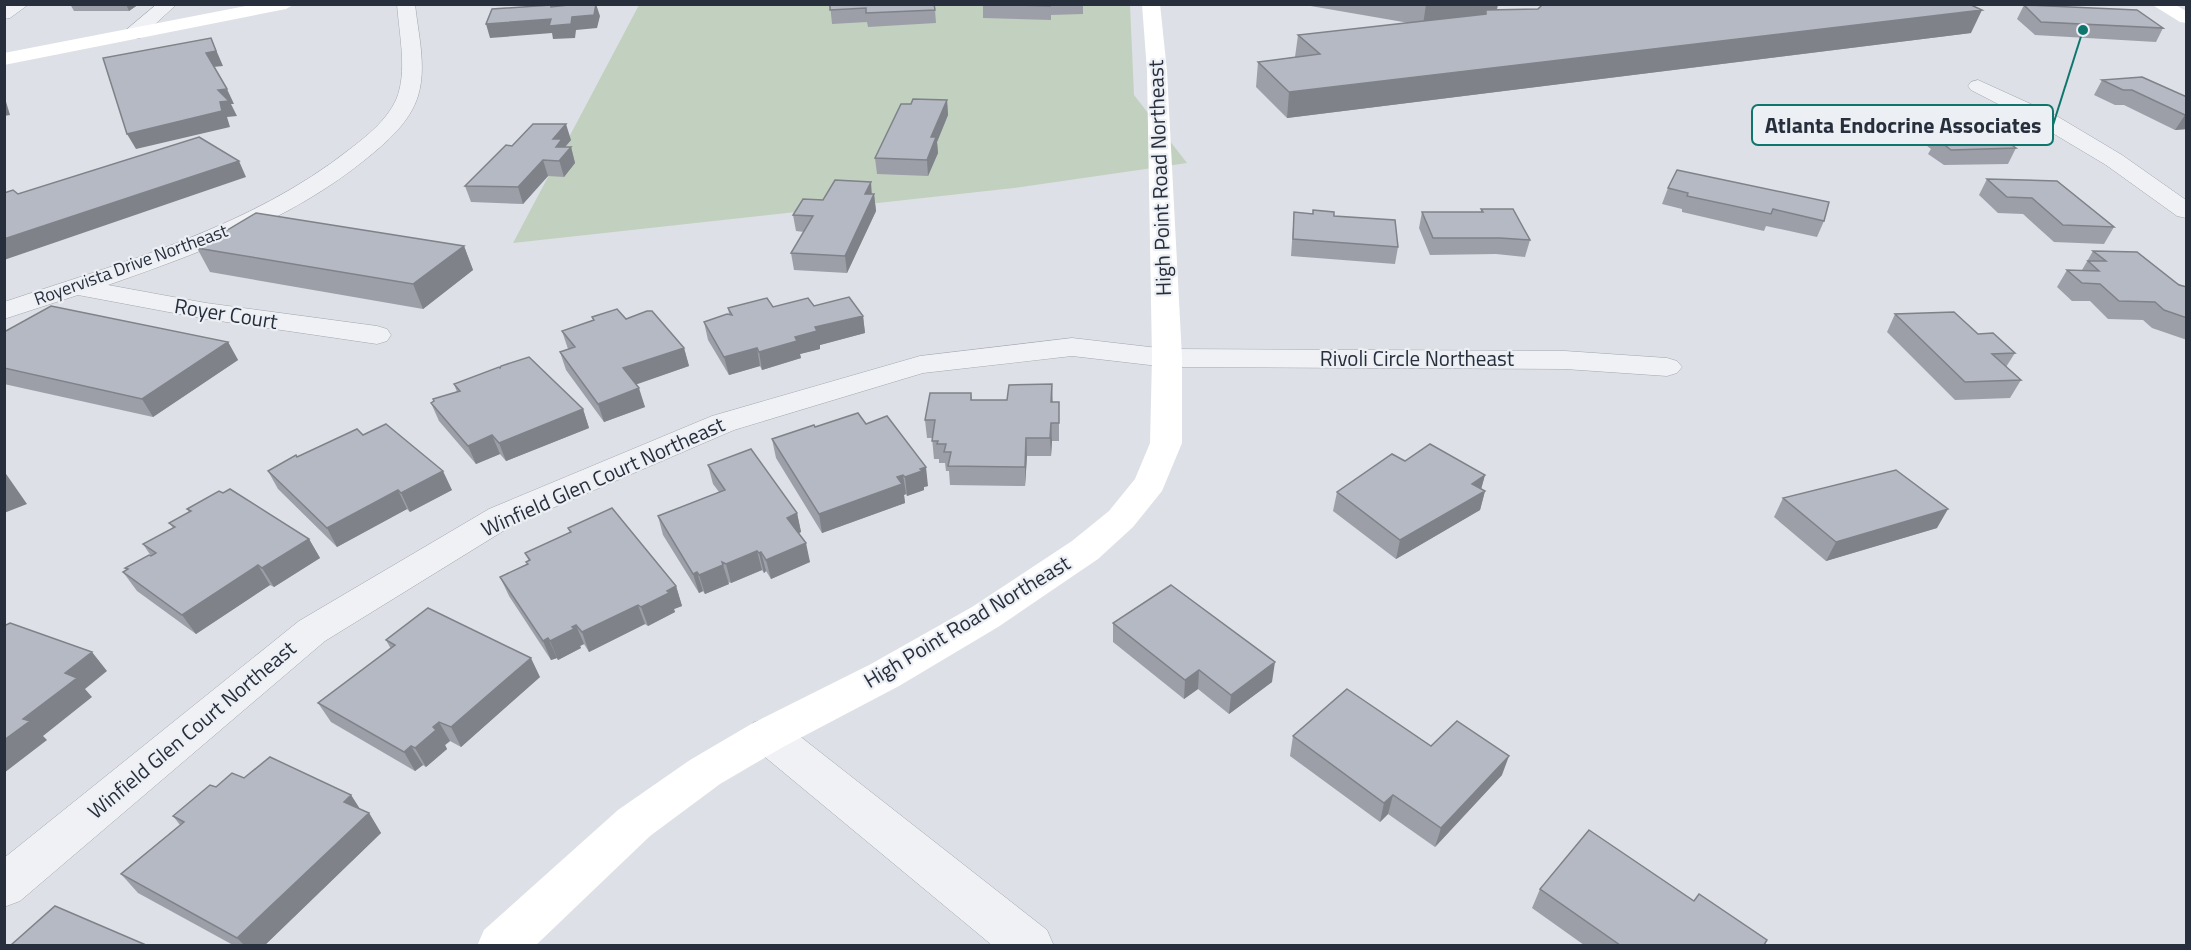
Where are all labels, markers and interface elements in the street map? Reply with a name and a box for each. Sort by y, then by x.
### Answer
street label: High Point Road Northeast [1139,59,1179,297]
callout: Atlanta Endocrine Associates [1752,105,2053,145]
text: Atlanta Endocrine Associates [1765,108,2041,142]
street label: Royervista Drive Northeast [30,217,232,312]
street label: Royer Court [172,289,281,337]
street label: Rivoli Circle Northeast [1320,342,1515,374]
street label: Winfield Glen Court Northeast [476,408,730,544]
street label: High Point Road Northeast [857,546,1076,696]
street label: Winfield Glen Court Northeast [80,632,303,826]

